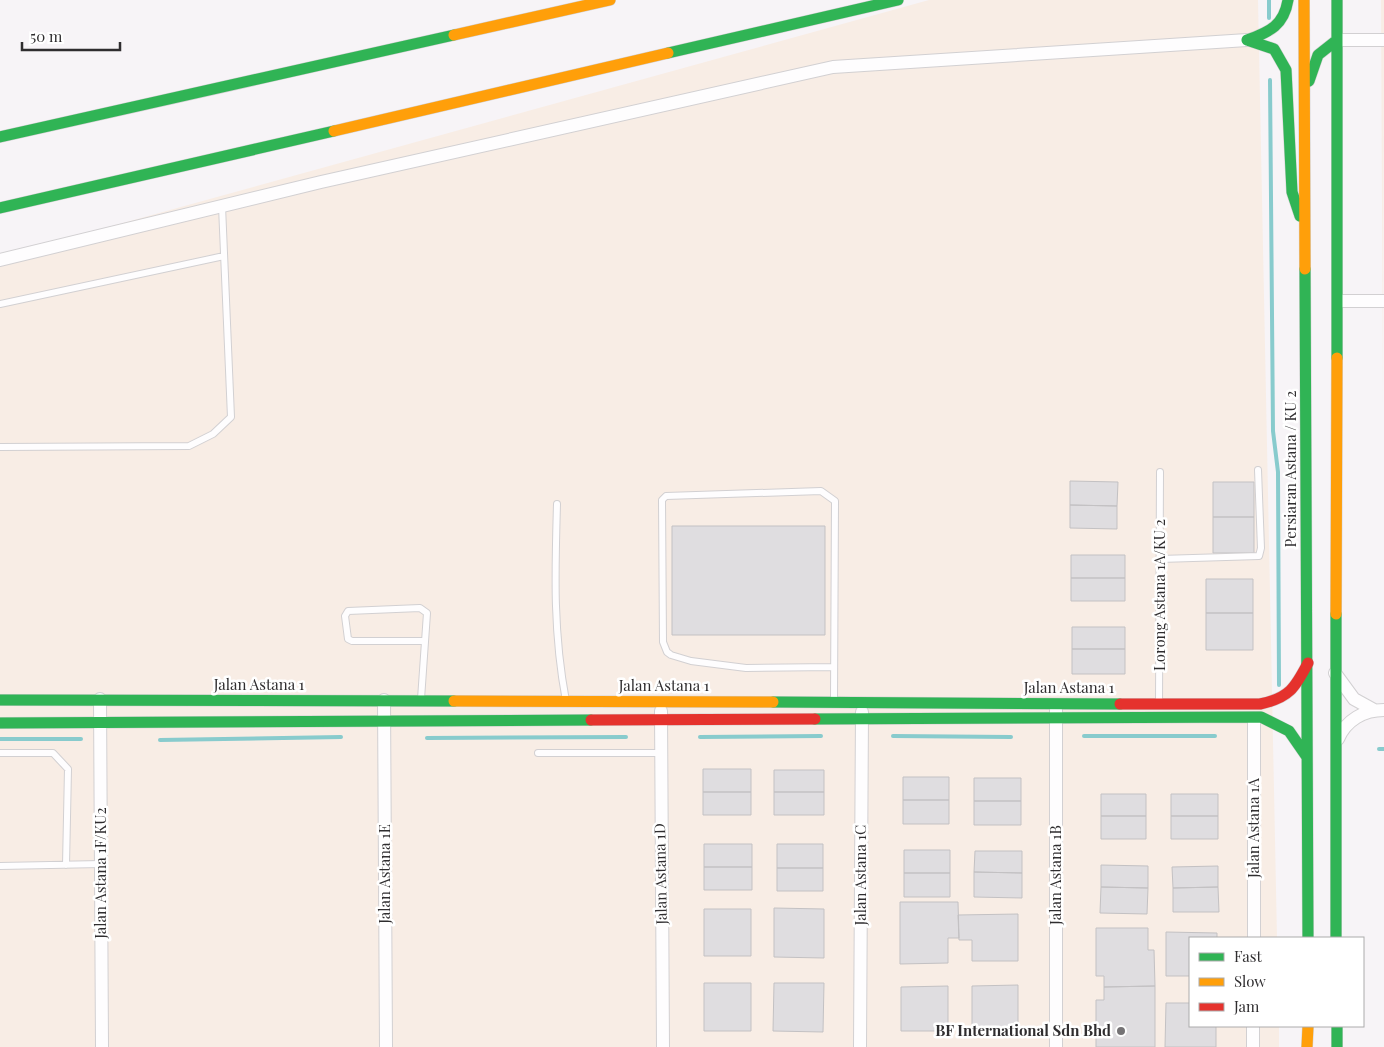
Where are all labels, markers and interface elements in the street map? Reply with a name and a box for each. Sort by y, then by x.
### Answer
scale bar [22,20,120,52]
text: 50 m [30,26,63,46]
street label: Persiaran Astana / KU 2 [1280,391,1300,547]
street label: Lorong Astana 1A/KU 2 [1149,519,1169,671]
street label: Jalan Astana 1 [213,674,305,694]
street label: Jalan Astana 1 [618,675,710,695]
street label: Jalan Astana 1 [1023,677,1115,697]
street label: Jalan Astana 1A [1243,778,1263,879]
street label: Jalan Astana 1F/KU2 [90,807,110,940]
street label: Jalan Astana 1D [649,823,671,926]
street label: Jalan Astana 1E [374,824,394,925]
street label: Jalan Astana 1C [850,825,870,926]
street label: Jalan Astana 1B [1045,825,1065,926]
legend [1189,937,1364,1027]
text: Fast [1234,946,1263,966]
text: Slow [1234,971,1266,991]
text: Jam [1233,996,1260,1016]
place label: BF International Sdn Bhd [935,1020,1111,1040]
marker: BF International Sdn Bhd [1115,1025,1127,1037]

